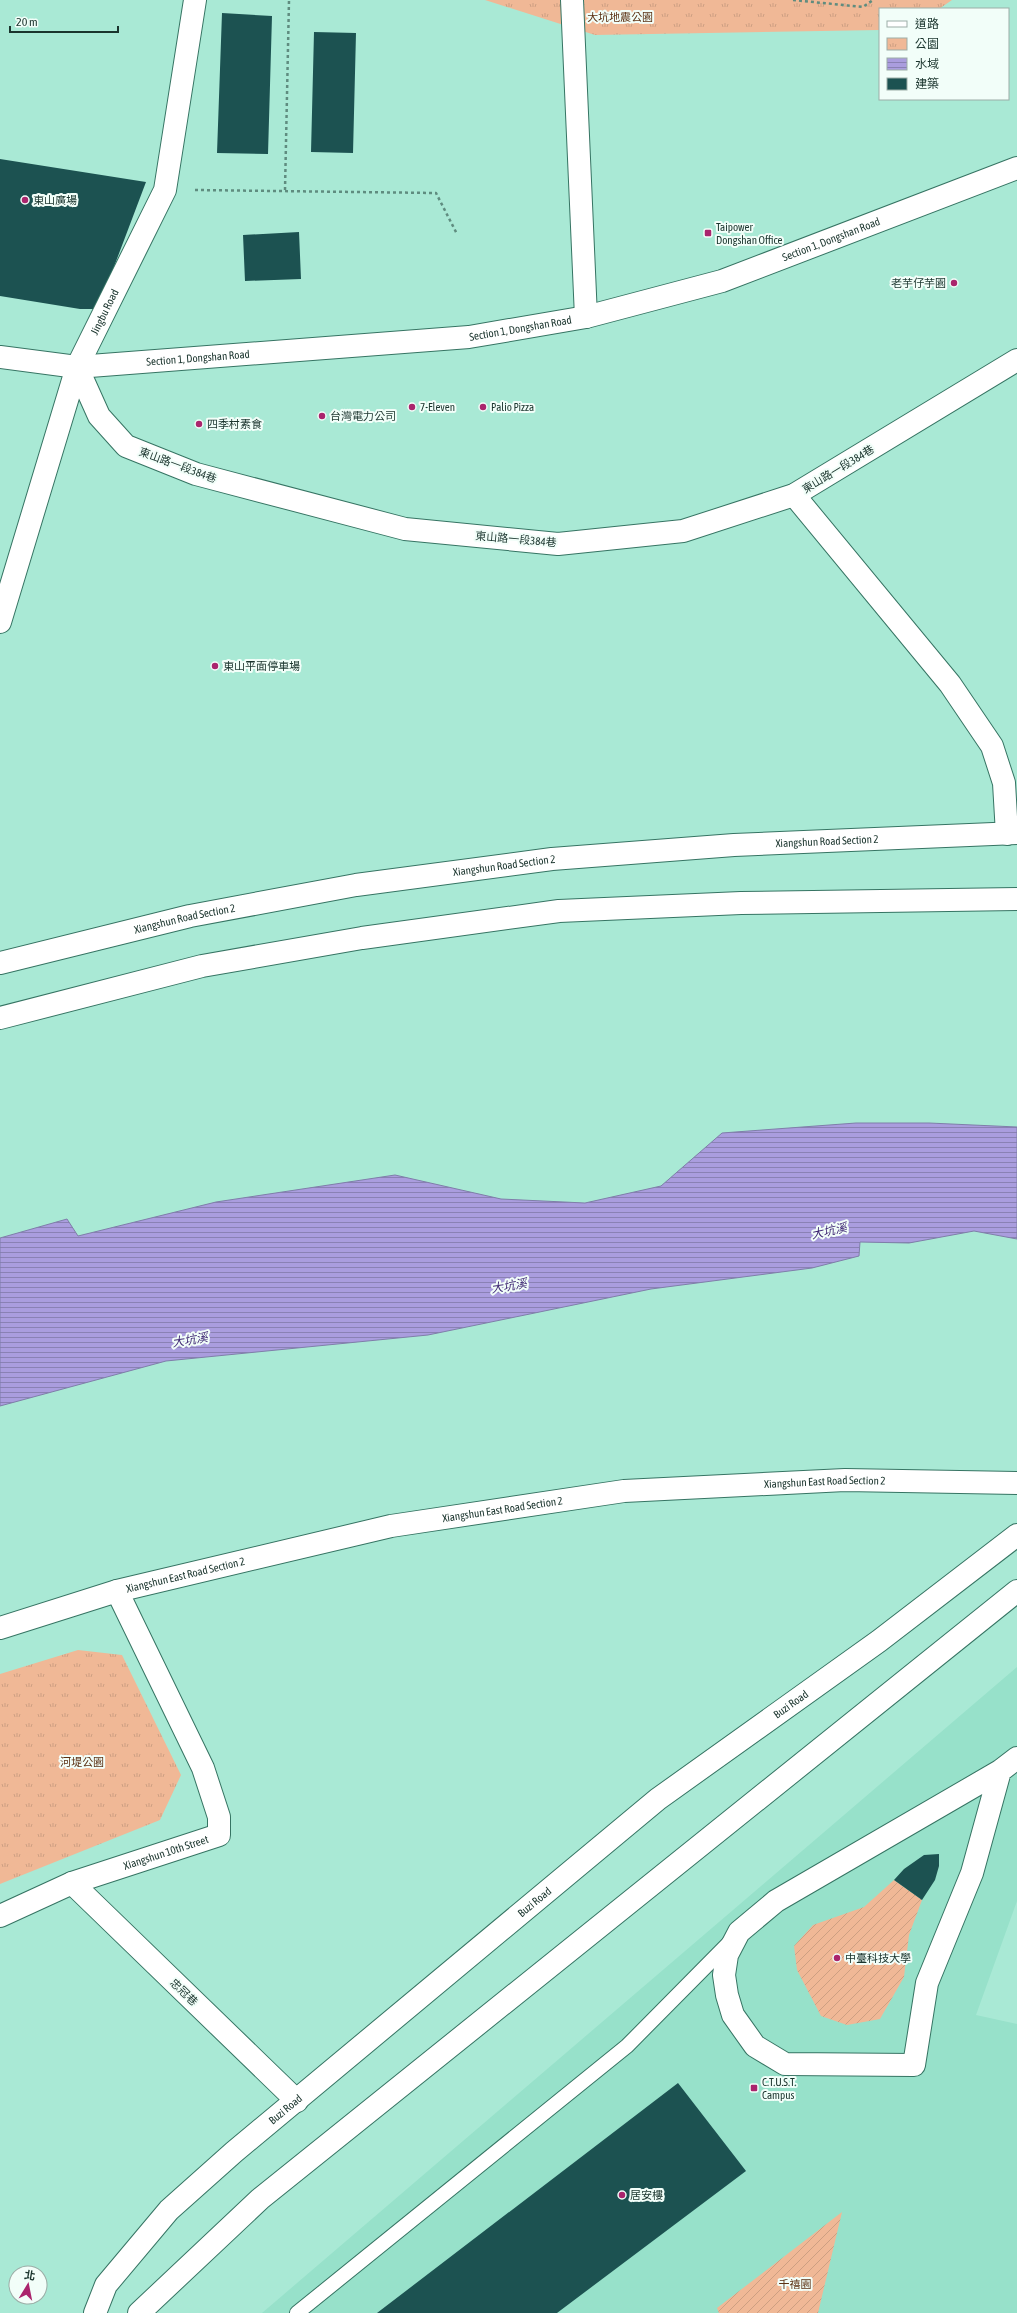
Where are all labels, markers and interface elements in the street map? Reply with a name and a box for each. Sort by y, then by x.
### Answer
scale bar [10,8,118,34]
legend [879,8,1009,100]
park label: 大坑地震公園 [587,11,653,23]
text: 20 m [16,15,38,29]
text: 道路 [915,17,939,31]
text: 公園 [915,37,939,51]
text: 水域 [915,57,939,71]
text: 建築 [915,77,939,91]
place label: 東山廣場 [33,194,77,206]
marker: 東山廣場 [20,195,30,205]
street label: Section 1, Dongshan Road [781,215,882,263]
place label: Taipower Dongshan Office [716,221,783,246]
marker: Taipower Dongshan Office [703,228,713,238]
place label: 老芋仔芋園 [891,277,946,289]
marker: 老芋仔芋園 [949,278,959,288]
street label: Jingbu Road [88,287,121,337]
street label: Section 1, Dongshan Road [468,314,573,343]
street label: Section 1, Dongshan Road [146,348,250,368]
place label: 7-Eleven [420,401,455,413]
place label: Palio Pizza [491,401,534,413]
marker: 7-Eleven [407,402,417,412]
marker: Palio Pizza [478,402,488,412]
place label: 台灣電力公司 [330,410,396,422]
marker: 台灣電力公司 [317,411,327,421]
place label: 四季村素食 [207,418,262,430]
marker: 四季村素食 [194,419,204,429]
street label: 東山路一段384巷 [800,443,876,495]
street label: 東山路一段384巷 [138,445,218,485]
street label: 東山路一段384巷 [475,529,557,549]
place label: 東山平面停車場 [223,660,300,672]
marker: 東山平面停車場 [210,661,220,671]
street label: Xiangshun Road Section 2 [775,833,879,849]
street label: Xiangshun Road Section 2 [452,853,556,878]
street label: Xiangshun Road Section 2 [133,902,236,936]
water label: 大坑溪 [810,1220,850,1242]
water label: 大坑溪 [490,1276,530,1296]
water label: 大坑溪 [171,1330,211,1350]
street label: Xiangshun East Road Section 2 [764,1474,886,1490]
street label: Xiangshun East Road Section 2 [441,1494,563,1524]
street label: Xiangshun East Road Section 2 [125,1555,246,1595]
street label: Buzi Road [771,1688,810,1721]
park label: 河堤公園 [60,1756,104,1768]
street label: Xiangshun 10th Street [122,1833,210,1872]
street label: Buzi Road [515,1885,553,1919]
place label: 中臺科技大學 [845,1952,911,1964]
marker: 中臺科技大學 [832,1953,842,1963]
street label: 忠冠巷 [168,1976,200,2008]
place label: C.T.U.S.T. Campus [762,2076,796,2101]
marker: C.T.U.S.T. Campus [749,2083,759,2093]
street label: Buzi Road [266,2092,304,2126]
place label: 居安樓 [630,2189,663,2201]
marker: 居安樓 [617,2190,627,2200]
north arrow [8,2265,48,2305]
text: 北 [23,2268,36,2282]
park label: 千禧園 [779,2278,812,2290]

